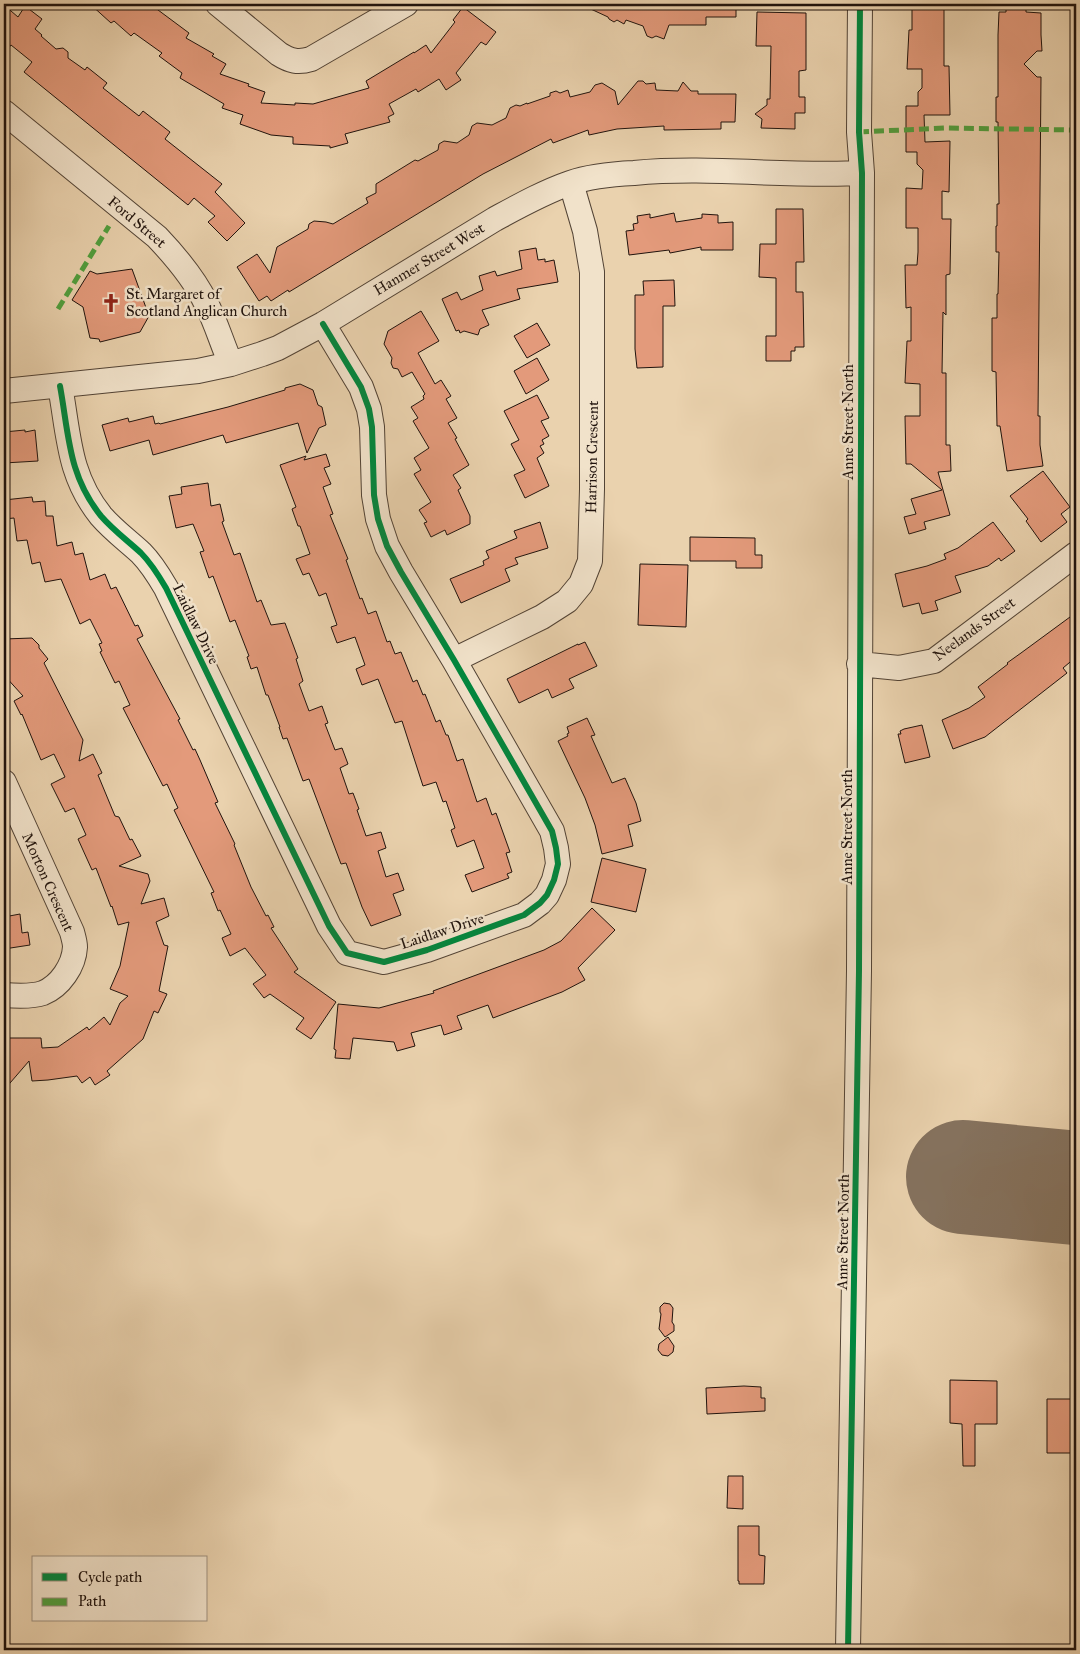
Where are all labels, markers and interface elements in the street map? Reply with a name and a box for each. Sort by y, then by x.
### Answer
street label: Ford Street [104,192,170,252]
street label: Hanmer Street West [370,218,488,299]
place label: St. Margaret of Scotland Anglican Church [126,285,288,320]
church icon: St. Margaret of Scotland Anglican Church [100,292,122,314]
street label: Anne Street North [839,364,857,481]
street label: Harrison Crescent [582,400,602,513]
street label: Laidlaw Drive [169,581,223,667]
street label: Neelands Street [929,593,1019,665]
street label: Anne Street North [838,769,856,886]
street label: Morton Crescent [18,830,78,935]
street label: Laidlaw Drive [398,909,486,953]
street label: Anne Street North [833,1173,853,1291]
legend [32,1556,208,1622]
text: Cycle path [78,1568,143,1586]
text: Path [78,1592,107,1610]

